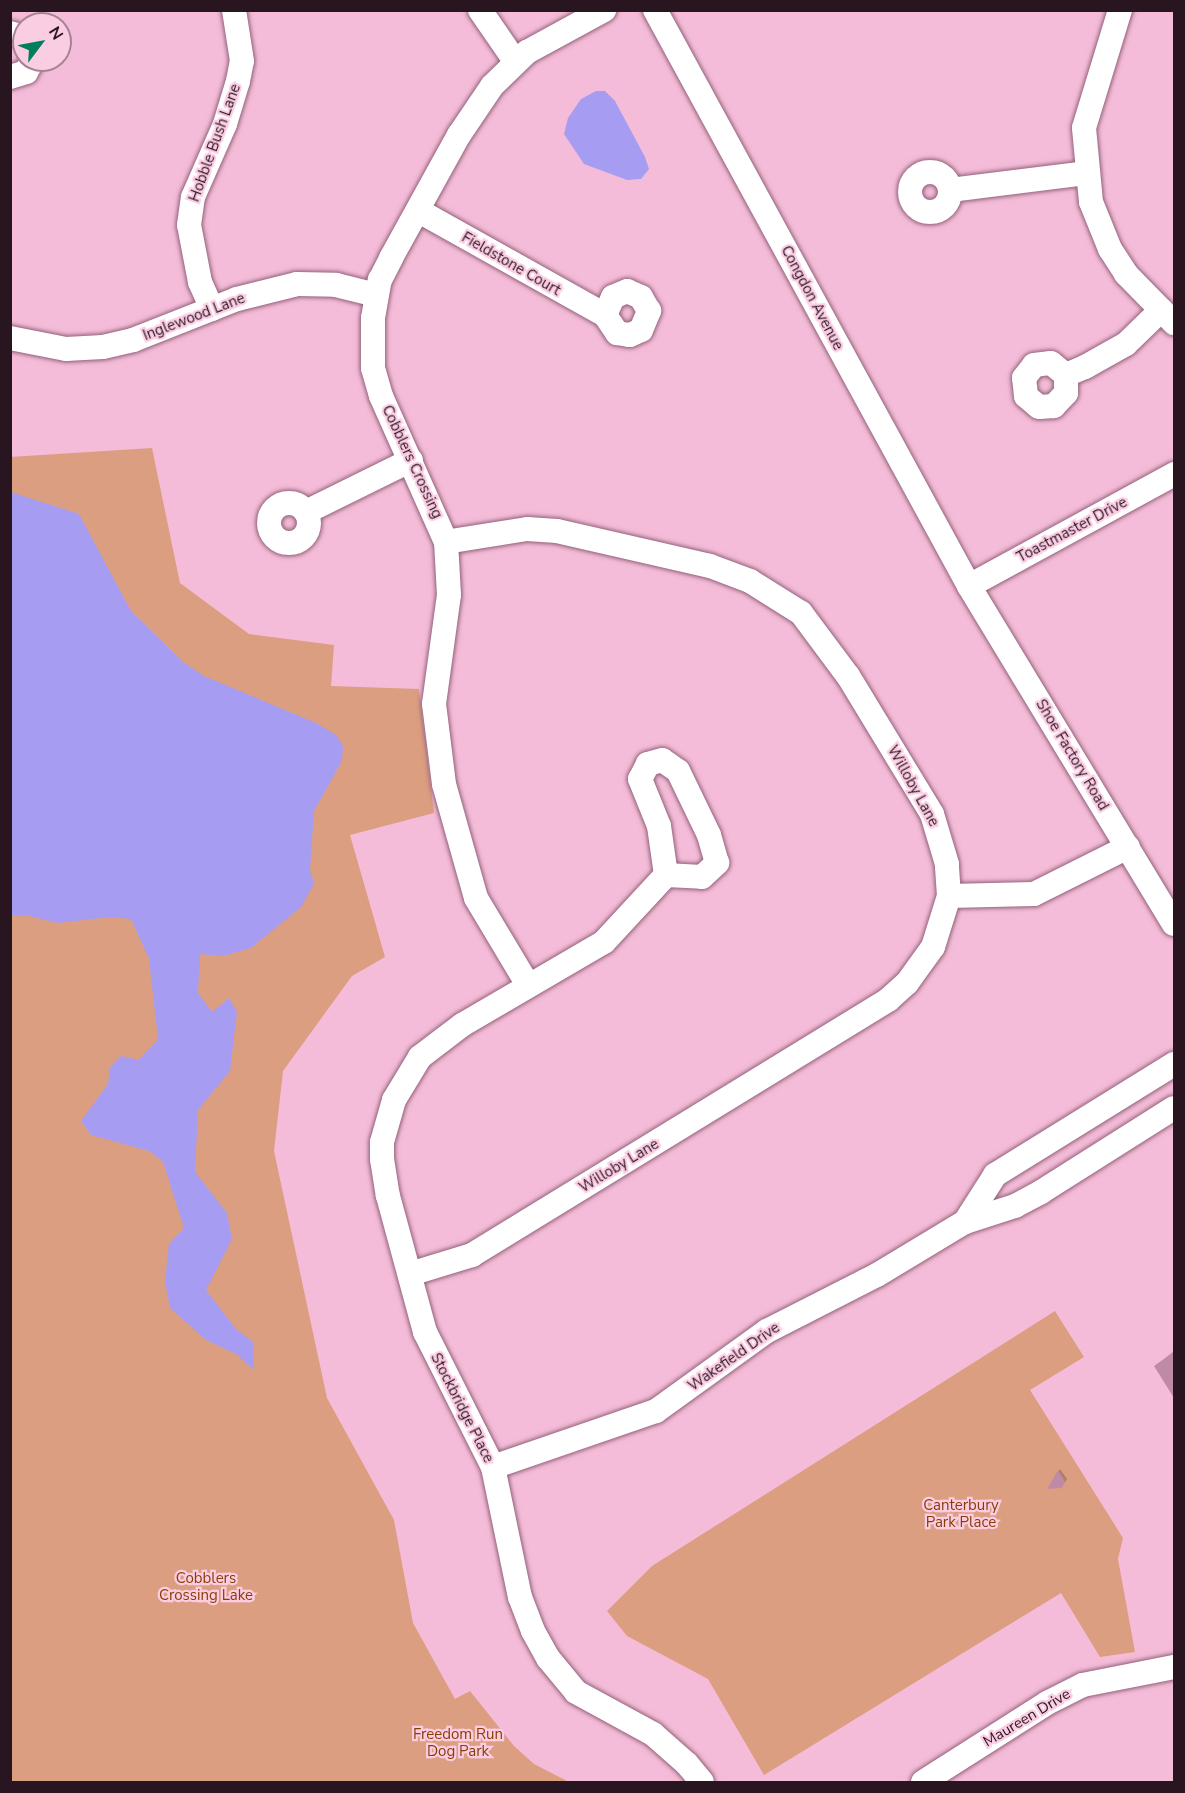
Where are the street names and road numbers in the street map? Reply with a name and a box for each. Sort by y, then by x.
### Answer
street label: Hobble Bush Lane [185,82,245,204]
street label: Fieldstone Court [458,228,564,300]
street label: Congdon Avenue [777,243,847,353]
street label: Inglewood Lane [140,289,248,345]
street label: Cobblers Crossing [378,402,446,522]
street label: Toastmaster Drive [1014,493,1130,567]
street label: Shoe Factory Road [1032,696,1112,814]
street label: Willoby Lane [883,742,943,830]
street label: Willoby Lane [576,1135,662,1197]
street label: Wakefield Drive [685,1319,783,1395]
street label: Stockbridge Place [427,1350,497,1466]
street label: Maureen Drive [980,1685,1074,1751]

